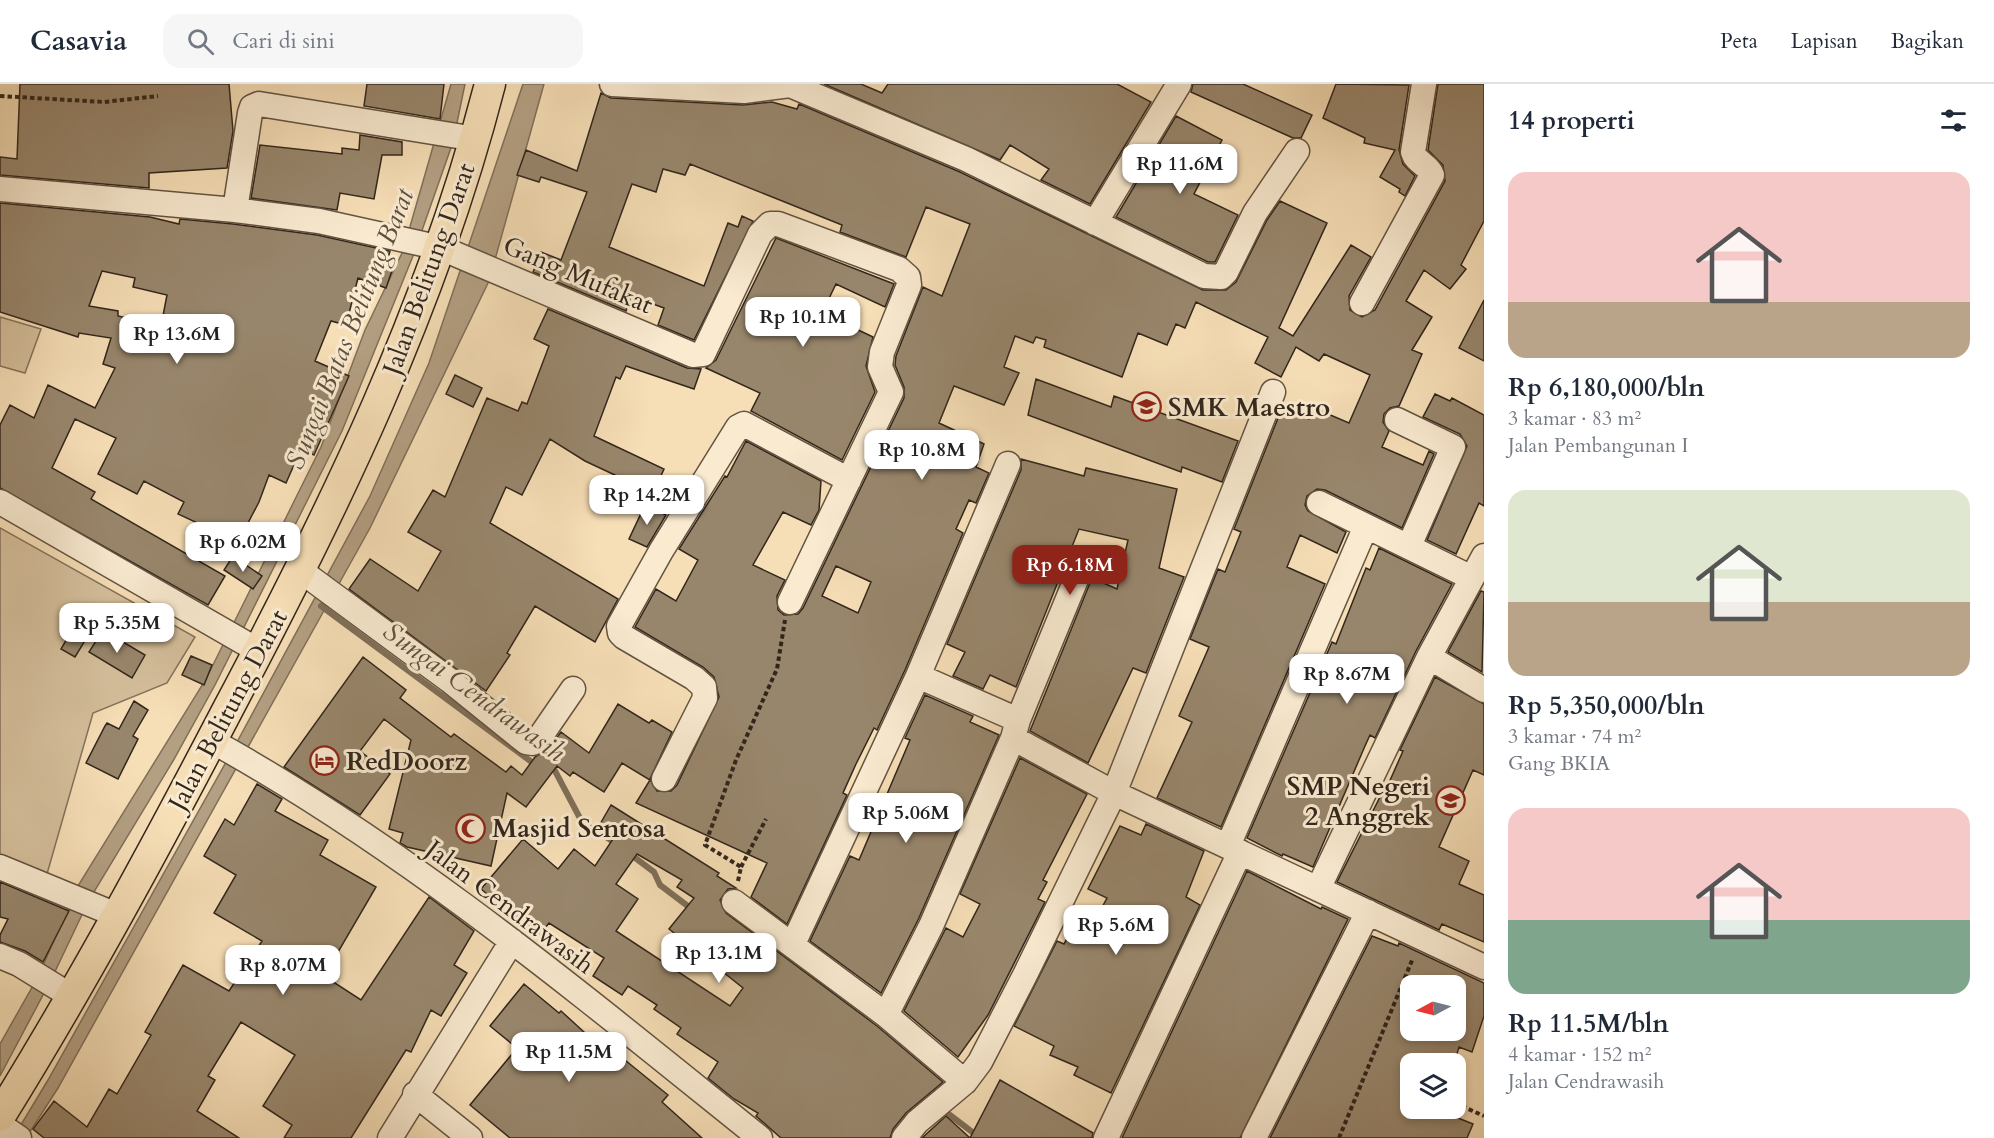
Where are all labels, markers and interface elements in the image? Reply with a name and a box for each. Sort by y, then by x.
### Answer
search box [163,14,583,68]
text: Casavia [30,22,127,60]
icon: search [184,25,217,58]
text: Cari di sini [232,26,335,56]
text: Peta [1720,27,1758,56]
text: Lapisan [1791,27,1858,56]
text: Bagikan [1891,27,1964,56]
text: 14 properti [1508,103,1635,138]
icon: filters [1937,104,1970,137]
pin: Rp 11.6M [1118,144,1242,195]
text: Rp 11.6M [1136,150,1224,177]
street label: Jalan Belitung Darat [373,158,484,384]
water label: Sungai Batas Belitung Barat [277,182,424,475]
icon: home [1685,211,1793,319]
street label: Gang Mufakat [498,228,658,322]
pin: Rp 10.1M [741,297,865,348]
text: Rp 10.1M [759,303,847,330]
pin: Rp 13.6M [115,314,239,365]
text: Rp 13.6M [133,320,221,347]
text: Rp 6,180,000/bln [1508,370,1705,405]
place label: SMK Maestro [1168,390,1330,425]
school or university icon: SMK Maestro [1131,391,1163,423]
text: 3 kamar · 83 m² [1508,405,1641,432]
pin: Rp 10.8M [860,430,984,481]
text: Jalan Pembangunan I [1508,432,1688,459]
text: Rp 10.8M [878,436,966,463]
pin: Rp 14.2M [585,475,709,526]
text: Rp 14.2M [603,481,691,508]
pin: Rp 6.02M [181,522,305,573]
text: Rp 6.02M [199,528,287,555]
icon: home [1685,529,1793,637]
pin: Rp 6.18M [1008,545,1132,596]
text: Rp 6.18M [1026,551,1114,578]
pin: Rp 5.35M [55,603,179,654]
street label: Jalan Belitung Darat [158,603,296,820]
text: Rp 5.35M [73,609,161,636]
water label: Sungai Cendrawasih [375,613,573,771]
pin: Rp 8.67M [1285,654,1409,705]
text: Rp 8.67M [1303,660,1391,687]
text: Rp 5,350,000/bln [1508,688,1705,723]
text: 3 kamar · 74 m² [1508,723,1641,750]
place label: RedDoorz [346,744,468,779]
hotel icon: RedDoorz [309,745,341,777]
text: Gang BKIA [1508,750,1610,777]
place label: SMP Negeri 2 Anggrek [1287,769,1431,834]
school or university icon: SMP Negeri 2 Anggrek [1435,785,1467,817]
pin: Rp 5.06M [844,793,968,844]
text: Rp 5.06M [862,799,950,826]
place label: Masjid Sentosa [492,811,666,846]
mosque icon: Masjid Sentosa [455,812,487,844]
street label: Jalan Cendrawasih [415,830,602,982]
icon: home [1685,847,1793,955]
pin: Rp 5.6M [1061,905,1171,956]
text: Rp 5.6M [1077,911,1155,938]
pin: Rp 13.1M [657,933,781,984]
text: Rp 13.1M [675,939,763,966]
pin: Rp 8.07M [221,945,345,996]
text: Rp 8.07M [239,951,327,978]
north arrow [1400,975,1466,1041]
map controls [1400,975,1466,1119]
text: Rp 11.5M/bln [1508,1006,1669,1041]
pin: Rp 11.5M [507,1032,631,1083]
text: Rp 11.5M [525,1038,613,1065]
text: 4 kamar · 152 m² [1508,1041,1651,1068]
button: layers [1400,1053,1466,1119]
text: Jalan Cendrawasih [1508,1068,1664,1095]

